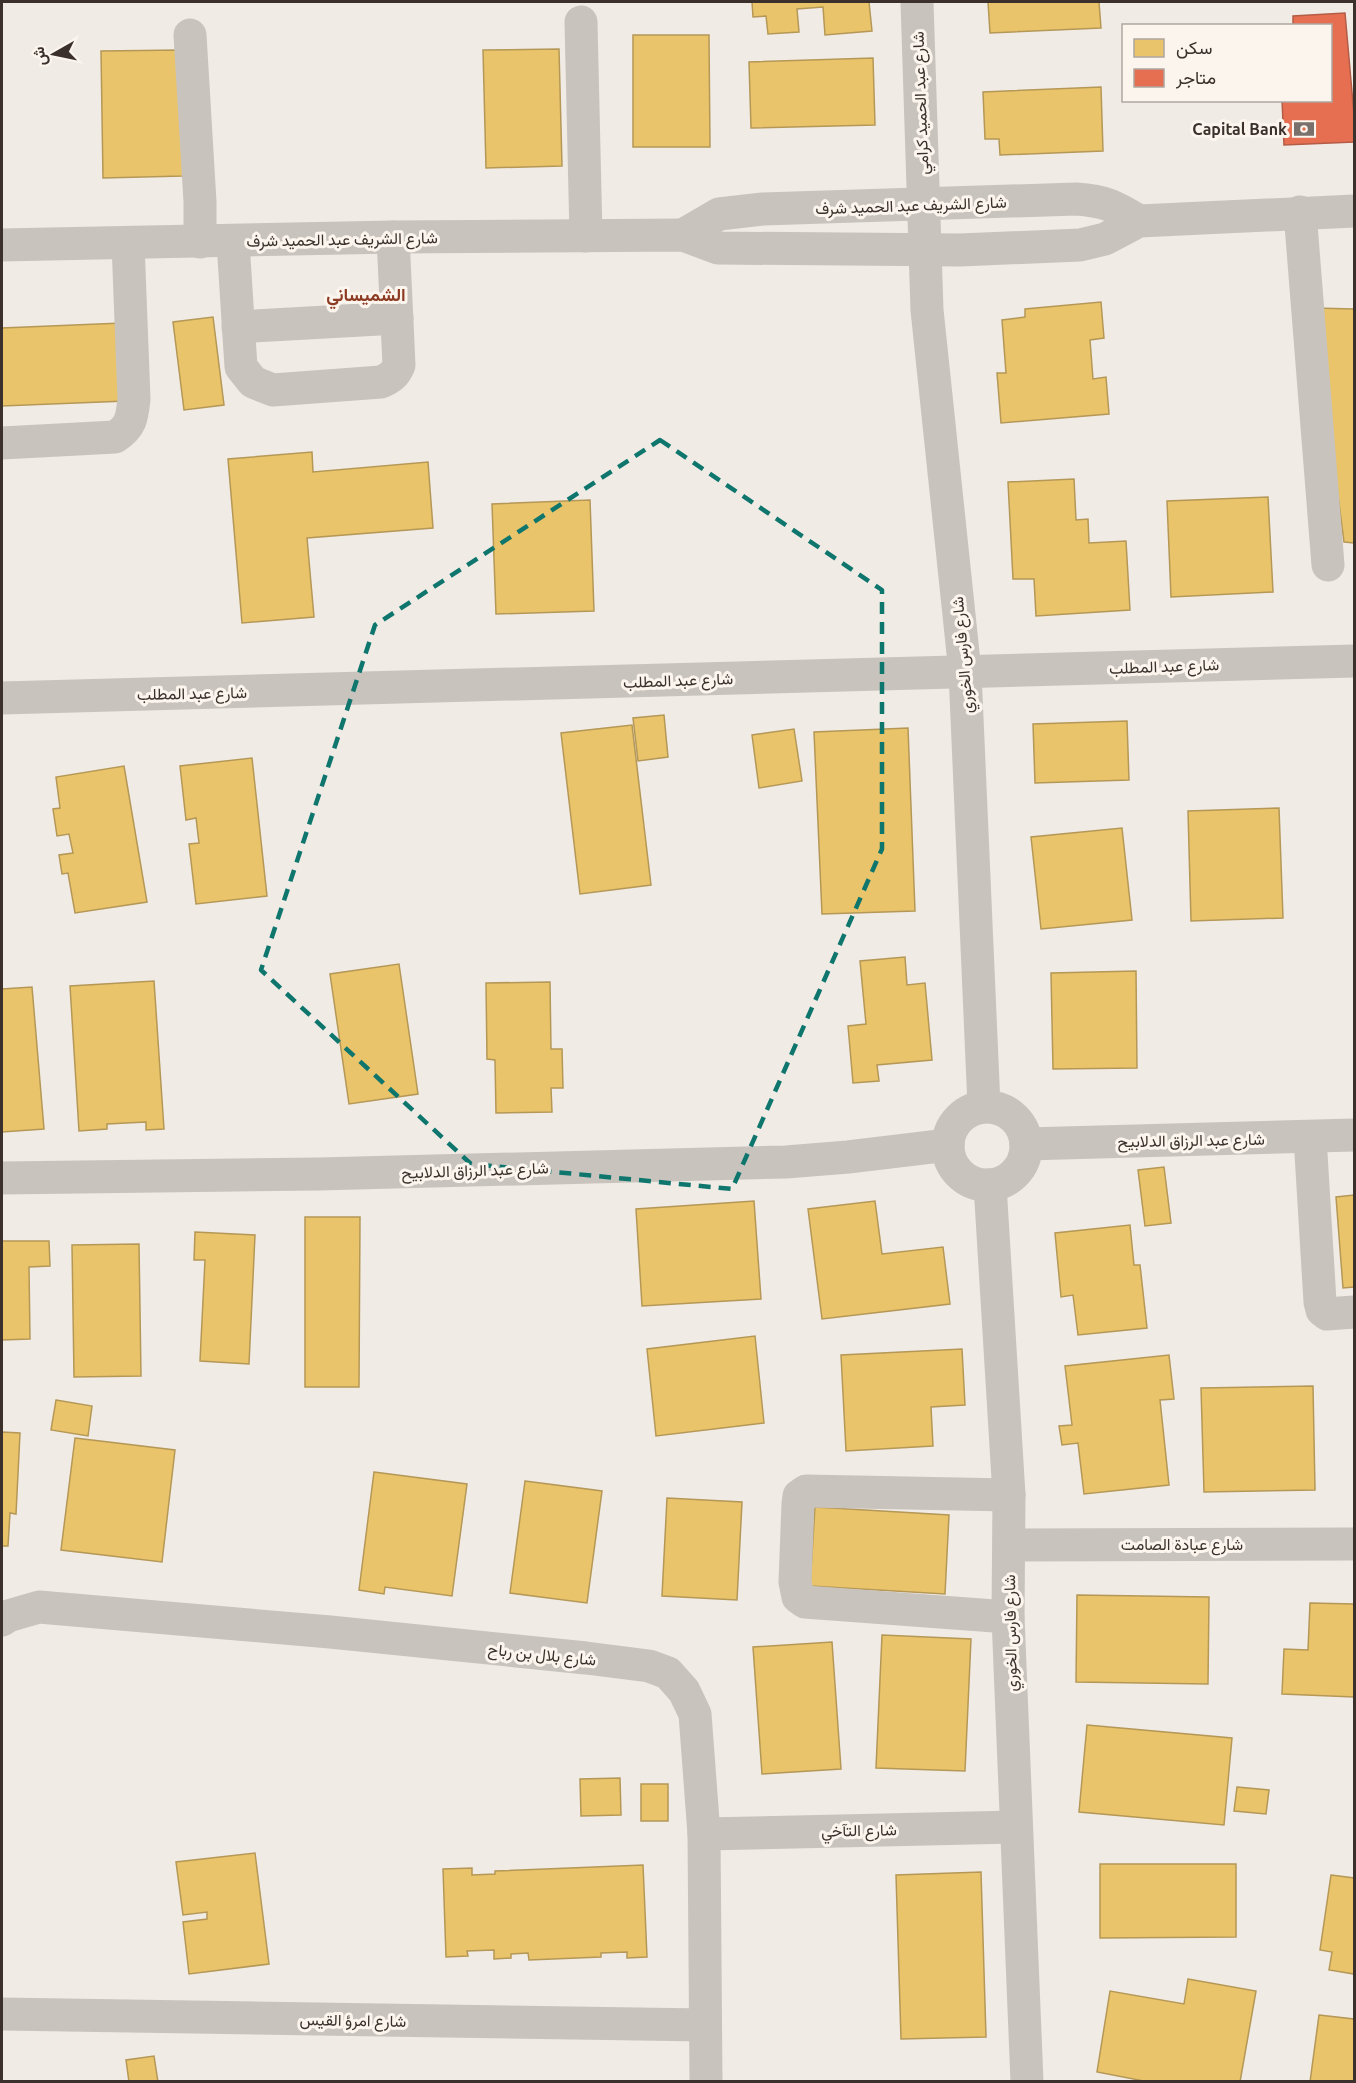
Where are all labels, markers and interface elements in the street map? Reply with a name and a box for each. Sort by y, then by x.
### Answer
north arrow [24,24,84,84]
legend [1122,24,1332,102]
street label: شارع عبد الحميد كرامي [909,31,936,175]
text: سكن [1176,37,1212,59]
text: ش [29,45,51,67]
text: متاجر [1175,67,1216,89]
bank icon: Capital Bank [1292,117,1316,141]
place label: Capital Bank [1192,120,1287,138]
street label: شارع الشريف عبد الحميد شرف [815,193,1007,220]
street label: شارع الشريف عبد الحميد شرف [246,228,438,253]
district label: الشميساني [326,284,406,310]
street label: شارع فارس الخوري [948,595,981,714]
street label: شارع عبد المطلب [1109,655,1219,680]
street label: شارع عبد المطلب [623,669,733,694]
street label: شارع عبد المطلب [137,683,247,706]
street label: شارع عبد الرزاق الدلابيح [1117,1130,1265,1153]
street label: شارع عبد الرزاق الدلابيح [401,1158,549,1185]
street label: شارع عبادة الصامت [1121,1535,1243,1556]
street label: شارع فارس الخوري [1000,1574,1025,1692]
street label: شارع بلال بن رباح [487,1639,597,1672]
street label: شارع التآخي [821,1820,897,1845]
street label: شارع امرؤ القيس [299,2010,406,2033]

